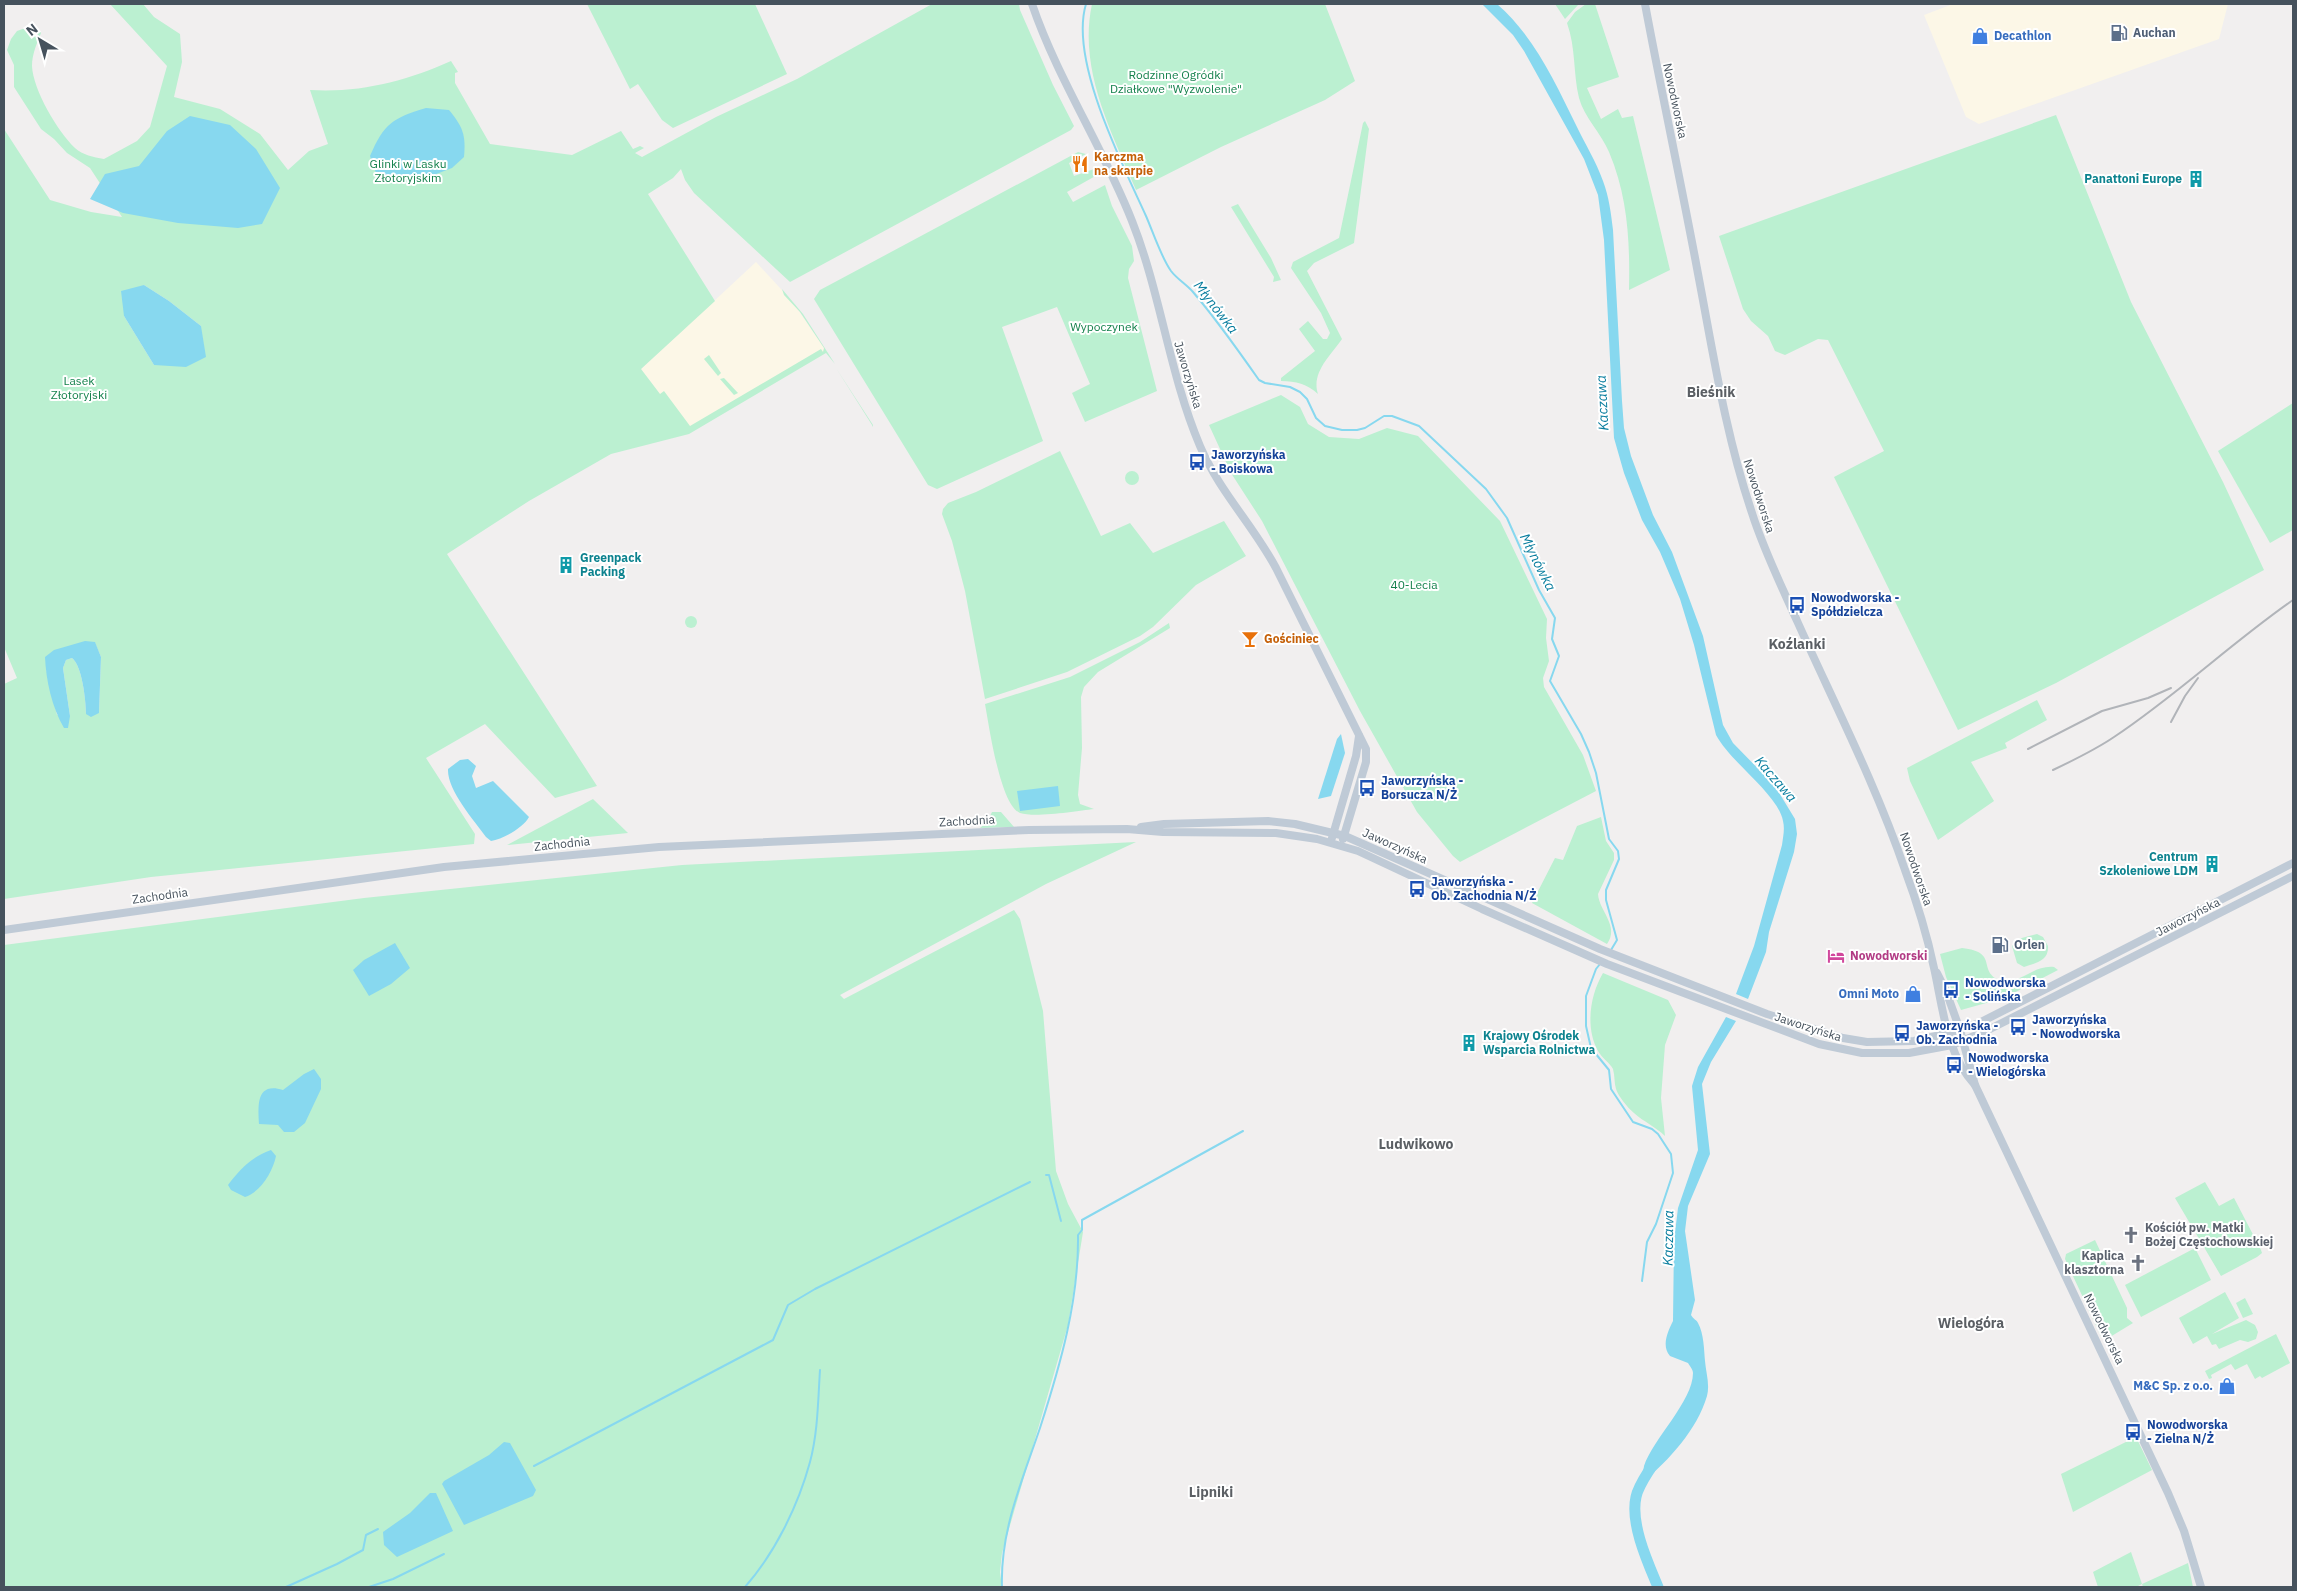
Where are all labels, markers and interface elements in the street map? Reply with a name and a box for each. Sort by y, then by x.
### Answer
north arrow [15,15,65,65]
text: N [22,20,42,40]
fuel station icon: Auchan [2109,23,2129,43]
place label: Auchan [2133,25,2176,40]
shop icon: Decathlon [1970,26,1990,46]
place label: Decathlon [1994,28,2051,43]
street label: Nowodworska [1660,62,1691,141]
park label: Rodzinne Ogródki Działkowe "Wyzwolenie" [1110,67,1242,96]
place label: Karczma na skarpie [1094,149,1153,178]
restaurant icon: Karczma na skarpie [1070,154,1090,174]
park label: Glinki w Lasku Złotoryjskim [370,156,446,185]
building icon: Panattoni Europe [2186,169,2206,189]
place label: Panattoni Europe [2084,171,2182,186]
water label: Młynówka [1190,277,1242,337]
park label: Wypoczynek [1070,319,1139,334]
street label: Jaworzyńska [1171,339,1206,411]
park label: Lasek Złotoryjski [51,373,107,402]
water label: Kaczawa [1592,375,1612,431]
district label: Bieśnik [1687,383,1736,401]
place label: Jaworzyńska - Boiskowa [1211,447,1286,476]
bus stop icon: Jaworzyńska - Boiskowa [1187,452,1207,472]
street label: Nowodworska [1740,457,1779,535]
water label: Młynówka [1516,530,1560,594]
place label: Greenpack Packing [580,550,641,579]
building icon: Greenpack Packing [556,555,576,575]
park label: 40-Lecia [1390,577,1438,592]
place label: Nowodworska - Spółdzielcza [1811,590,1900,619]
bus stop icon: Nowodworska - Spółdzielcza [1787,595,1807,615]
bar icon: Gościniec [1240,629,1260,649]
place label: Gościniec [1264,631,1319,646]
district label: Koźlanki [1768,635,1826,653]
water label: Kaczawa [1751,752,1801,806]
place label: Jaworzyńska - Borsucza N/Ż [1381,773,1463,802]
bus stop icon: Jaworzyńska - Borsucza N/Ż [1357,778,1377,798]
street label: Zachodnia [939,812,996,829]
street label: Jaworzyńska [1360,825,1431,867]
street label: Nowodworska [1897,830,1936,908]
street label: Zachodnia [533,833,591,854]
place label: Centrum Szkoleniowe LDM [2099,849,2198,878]
building icon: Centrum Szkoleniowe LDM [2202,854,2222,874]
place label: Jaworzyńska - Ob. Zachodnia N/Ż [1431,874,1537,903]
bus stop icon: Jaworzyńska - Ob. Zachodnia N/Ż [1407,879,1427,899]
street label: Zachodnia [131,884,189,907]
street label: Jaworzyńska [2153,894,2223,939]
fuel station icon: Orlen [1990,935,2010,955]
place label: Orlen [2014,937,2045,952]
hotel icon: Nowodworski [1826,946,1846,966]
place label: Nowodworski [1850,948,1927,963]
place label: Nowodworska - Solińska [1965,975,2046,1004]
bus stop icon: Nowodworska - Solińska [1941,980,1961,1000]
shop icon: Omni Moto [1903,984,1923,1004]
place label: Omni Moto [1838,986,1899,1001]
street label: Jaworzyńska [1773,1009,1844,1045]
place label: Jaworzyńska - Nowodworska [2032,1012,2121,1041]
bus stop icon: Jaworzyńska - Nowodworska [2008,1017,2028,1037]
place label: Jaworzyńska - Ob. Zachodnia [1916,1018,1998,1047]
bus stop icon: Jaworzyńska - Ob. Zachodnia [1892,1023,1912,1043]
place label: Krajowy Ośrodek Wsparcia Rolnictwa [1483,1028,1595,1057]
building icon: Krajowy Ośrodek Wsparcia Rolnictwa [1459,1033,1479,1053]
place label: Nowodworska - Wielogórska [1968,1050,2049,1079]
bus stop icon: Nowodworska - Wielogórska [1944,1055,1964,1075]
district label: Ludwikowo [1379,1135,1454,1153]
water label: Kaczawa [1659,1210,1677,1266]
place label: Kościół pw. Matki Bożej Częstochowskiej [2145,1220,2273,1249]
church icon: Kościół pw. Matki Bożej Częstochowskiej [2121,1225,2141,1245]
place label: Kaplica klasztorna [2064,1248,2124,1277]
church icon: Kaplica klasztorna [2128,1253,2148,1273]
street label: Nowodworska [2081,1291,2128,1367]
district label: Wielogóra [1938,1314,2004,1332]
shop icon: M&C Sp. z o.o. [2217,1376,2237,1396]
place label: M&C Sp. z o.o. [2133,1378,2213,1393]
place label: Nowodworska - Zielna N/Ż [2147,1417,2228,1446]
bus stop icon: Nowodworska - Zielna N/Ż [2123,1422,2143,1442]
district label: Lipniki [1189,1483,1233,1501]

